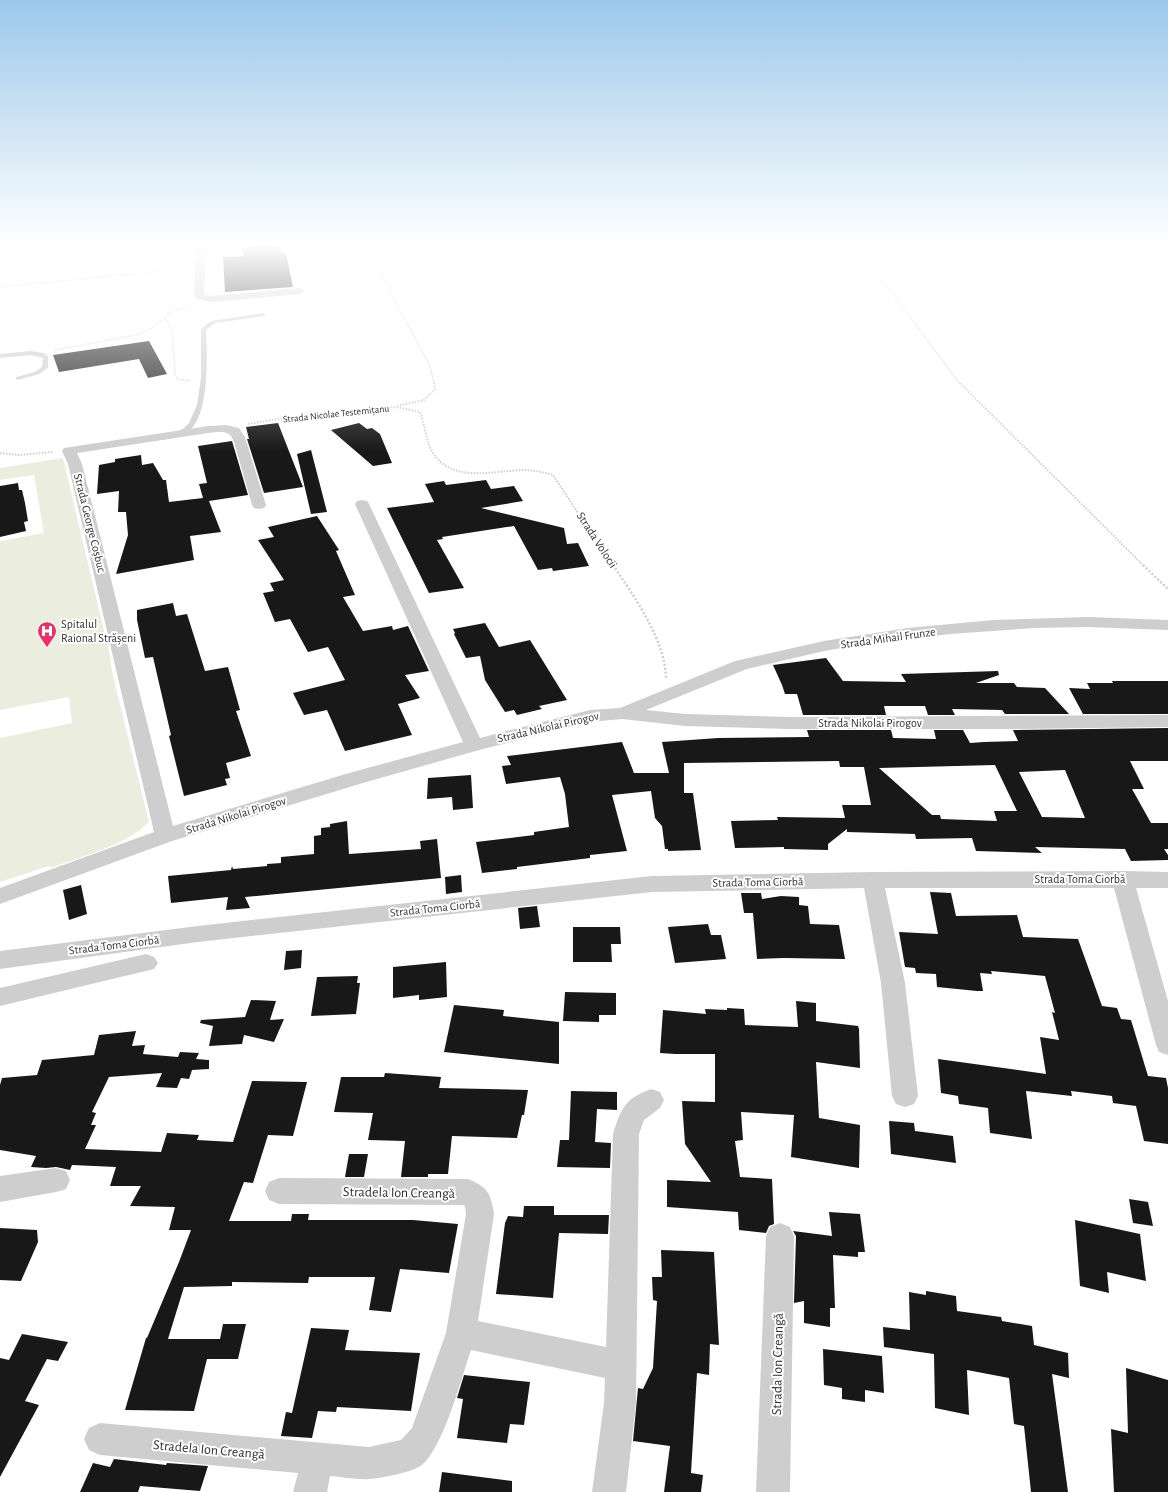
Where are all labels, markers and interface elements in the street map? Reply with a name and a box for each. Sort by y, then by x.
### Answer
street label: Strada Nicolae Testemițanu [282,403,390,426]
street label: Strada George Coșbuc [70,472,108,574]
street label: Strada Volocii [575,510,619,570]
place label: Spitalul Raional Strășeni [61,618,136,646]
hospital icon: Spitalul Raional Strășeni [36,620,58,648]
street label: Strada Mihail Frunze [840,625,936,651]
street label: Strada Nikolai Pirogov [496,709,600,745]
street label: Strada Nikolai Pirogov [818,717,922,729]
street label: Strada Nikolai Pirogov [185,794,287,836]
street label: Strada Toma Ciorbă [1034,873,1126,885]
street label: Strada Toma Ciorbă [712,875,804,889]
street label: Strada Toma Ciorbă [389,897,481,919]
street label: Strada Toma Ciorbă [68,933,160,957]
street label: Stradela Ion Creangă [343,1185,456,1201]
street label: Strada Ion Creangă [770,1312,786,1415]
street label: Stradela Ion Creangă [152,1438,266,1462]

